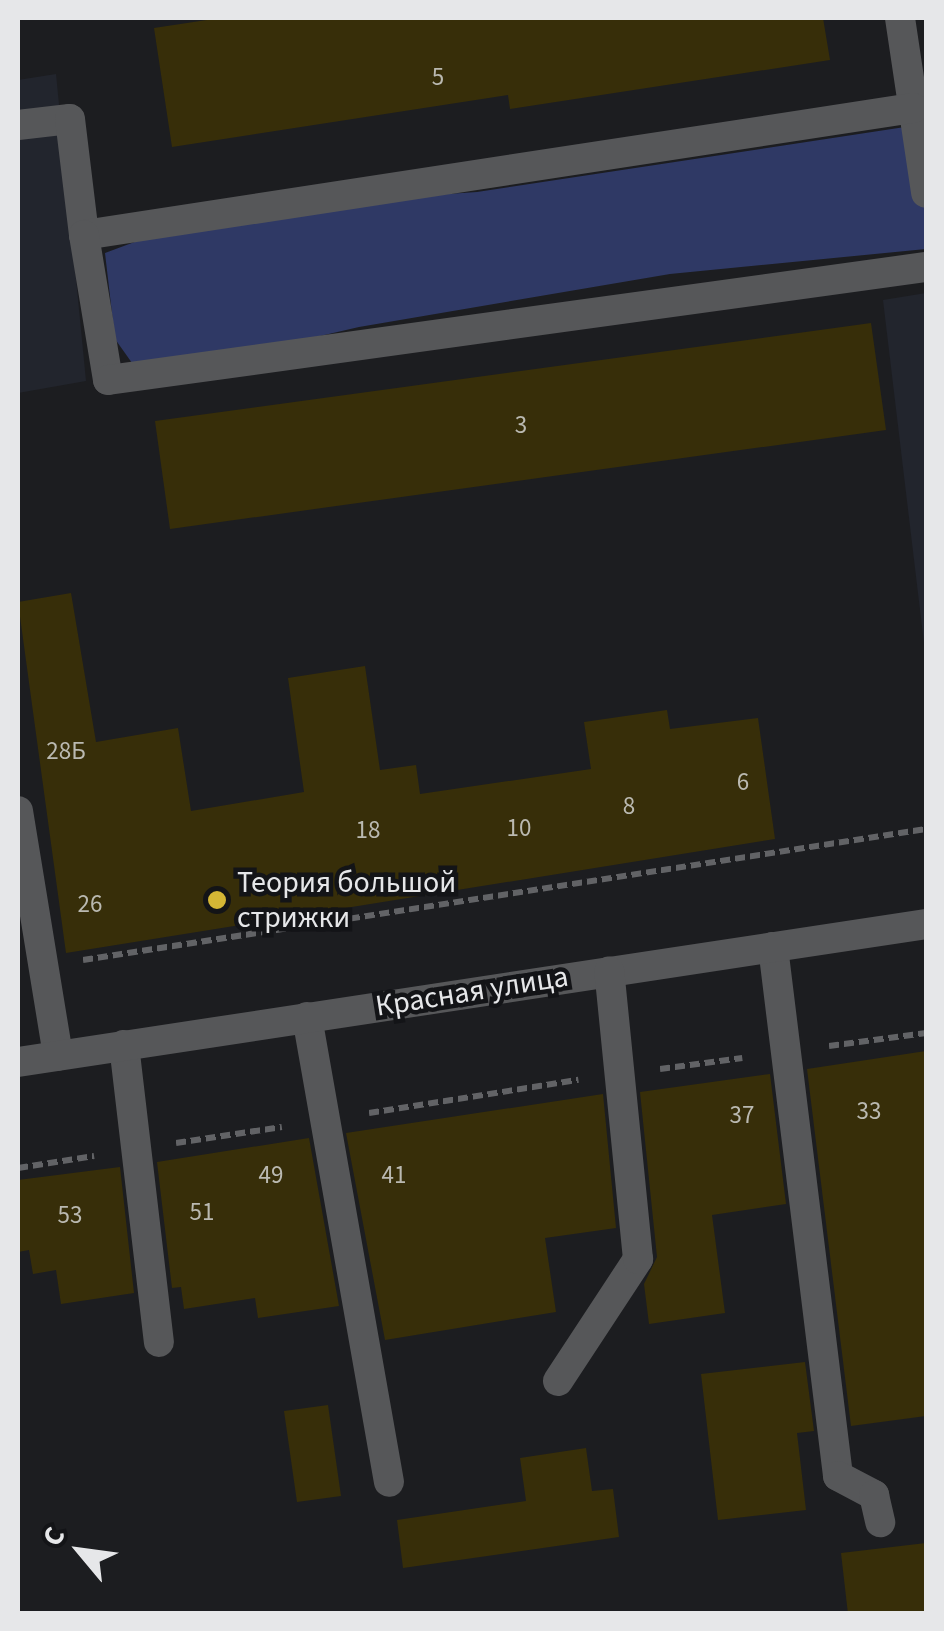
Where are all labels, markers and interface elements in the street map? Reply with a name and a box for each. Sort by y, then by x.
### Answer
house number: 5 [432,62,444,92]
house number: 3 [515,410,527,440]
house number: 28Б [46,736,86,766]
house number: 6 [737,767,749,797]
house number: 8 [623,791,635,821]
house number: 10 [507,813,531,843]
house number: 18 [356,815,380,845]
place label: Теория большой стрижки [237,865,456,936]
house number: 26 [78,889,102,919]
marker: Теория большой стрижки [206,889,228,911]
street label: Красная улица [373,959,571,1025]
house number: 33 [857,1096,881,1126]
house number: 37 [730,1100,754,1130]
house number: 49 [259,1160,283,1190]
house number: 41 [382,1160,406,1190]
house number: 51 [190,1197,214,1227]
house number: 53 [58,1200,82,1230]
north arrow [30,1501,130,1601]
text: С [32,1520,75,1553]

